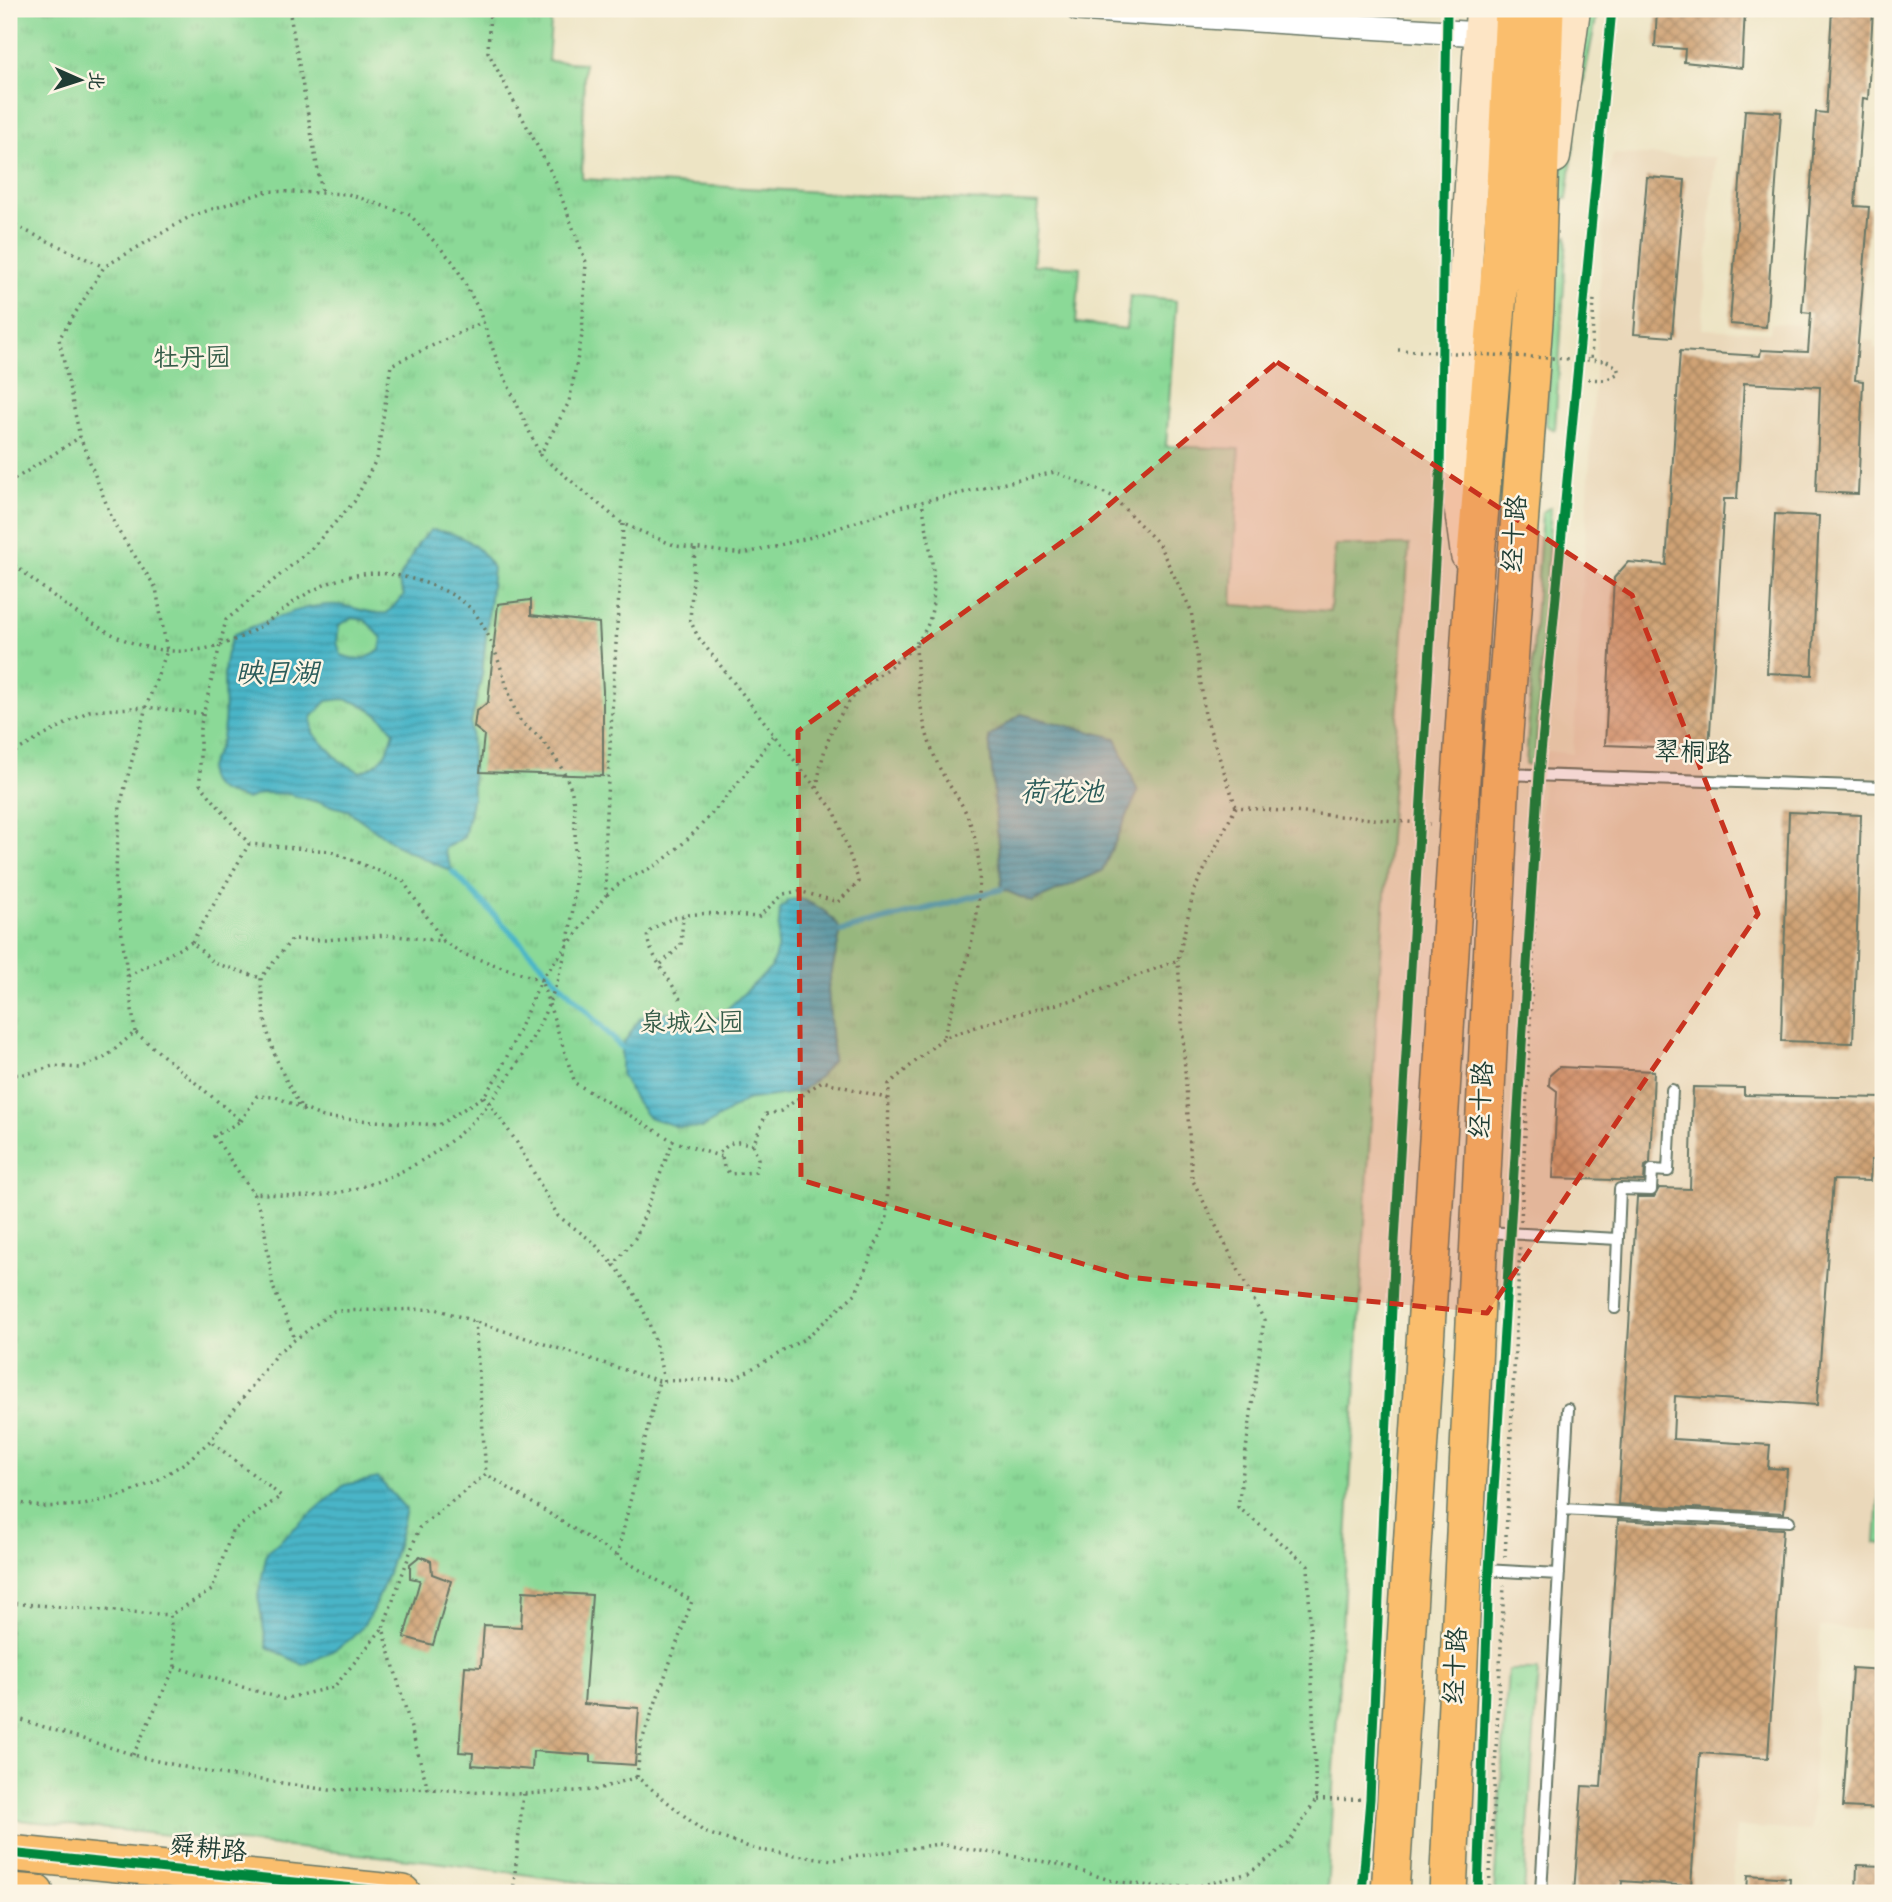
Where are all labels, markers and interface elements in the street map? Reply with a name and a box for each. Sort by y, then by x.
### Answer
north arrow [46,46,116,116]
text: 北 [81,71,105,91]
park label: 牡丹园 [153,345,231,377]
street label: 经十路 [1498,494,1536,574]
water label: 映日湖 [235,659,322,693]
street label: 翠桐路 [1653,737,1733,773]
water label: 荷花池 [1020,778,1105,812]
park label: 泉城公园 [640,1009,744,1042]
street label: 经十路 [1465,1060,1503,1140]
street label: 经十路 [1439,1626,1477,1706]
street label: 舜耕路 [168,1831,249,1871]

